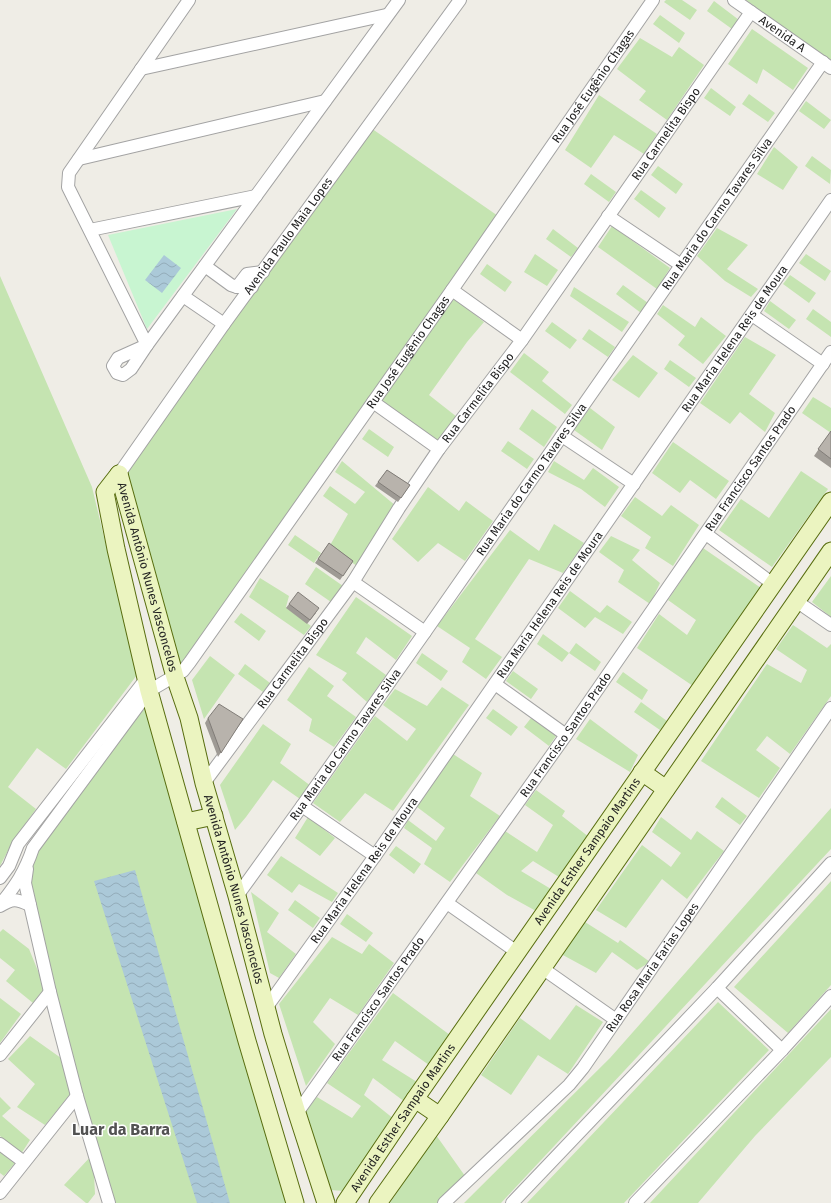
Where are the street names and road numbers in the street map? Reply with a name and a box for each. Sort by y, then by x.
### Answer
street label: Avenida A [756,13,808,55]
street label: Rua José Eugênio Chagas [549,27,637,146]
street label: Rua Carmelita Bispo [629,85,703,183]
street label: Rua Maria do Carmo Tavares Silva [659,135,775,293]
street label: Avenida Paulo Maia Lopes [241,175,336,297]
street label: Rua Maria Helena Reis de Moura [679,263,791,415]
street label: Rua José Eugênio Chagas [364,293,453,411]
street label: Rua Carmelita Bispo [439,350,517,446]
street label: Rua Maria do Carmo Tavares Silva [473,401,589,558]
street label: Rua Francisco Santos Prado [702,403,799,534]
street label: Avenida Antônio Nunes Vasconcelos [115,481,180,674]
street label: Rua Maria Helena Reis de Moura [494,529,606,681]
street label: Rua Carmelita Bispo [254,615,331,712]
street label: Rua Maria do Carmo Tavares Silva [287,666,404,823]
street label: Rua Francisco Santos Prado [517,670,614,800]
street label: Avenida Esther Sampaio Martins [531,775,643,928]
street label: Avenida Antônio Nunes Vasconcelos [201,793,267,986]
street label: Rua Maria Helena Reis de Moura [308,795,421,946]
street label: Rua Rosa Maria Farias Lopes [603,900,702,1035]
street label: Rua Francisco Santos Prado [329,934,427,1064]
street label: Avenida Esther Sampaio Martins [348,1041,458,1194]

